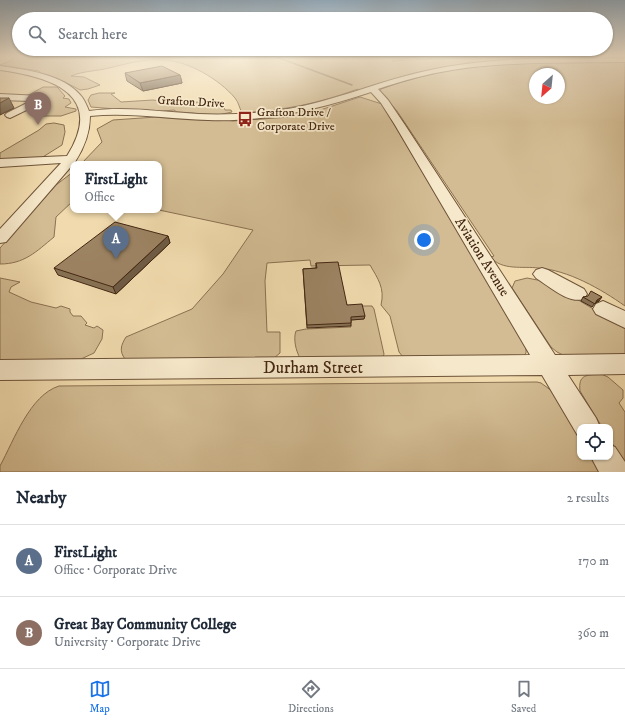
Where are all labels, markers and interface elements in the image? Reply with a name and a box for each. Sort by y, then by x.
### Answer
search box [12,12,613,56]
icon: search [26,23,48,45]
text: Search here [58,25,127,44]
north arrow [529,68,565,104]
pin: B [25,92,51,125]
street label: Grafton Drive [157,93,225,111]
place label: Grafton Drive / Corporate Drive [257,105,335,134]
bus stop icon: Grafton Drive / Corporate Drive [236,110,254,128]
popup [70,161,162,213]
text: FirstLight [84,170,148,189]
text: Office [84,189,115,205]
street label: Aviation Avenue [451,214,514,300]
pin: A [103,226,129,259]
your location [414,230,434,250]
street label: Durham Street [263,357,363,379]
map controls [577,424,613,460]
button: locate [577,424,613,460]
text: Nearby [16,487,66,509]
text: 2 results [567,490,609,506]
text: FirstLight [54,543,117,562]
text: A [25,553,33,569]
text: 170 m [578,553,609,569]
text: Office · Corporate Drive [54,562,177,578]
text: Great Bay Community College [54,615,236,634]
text: B [25,625,33,641]
text: 360 m [578,625,609,641]
text: University · Corporate Drive [54,634,201,650]
tab: Map [89,678,111,716]
tab: Directions [288,678,334,716]
tab: Saved [511,678,536,716]

